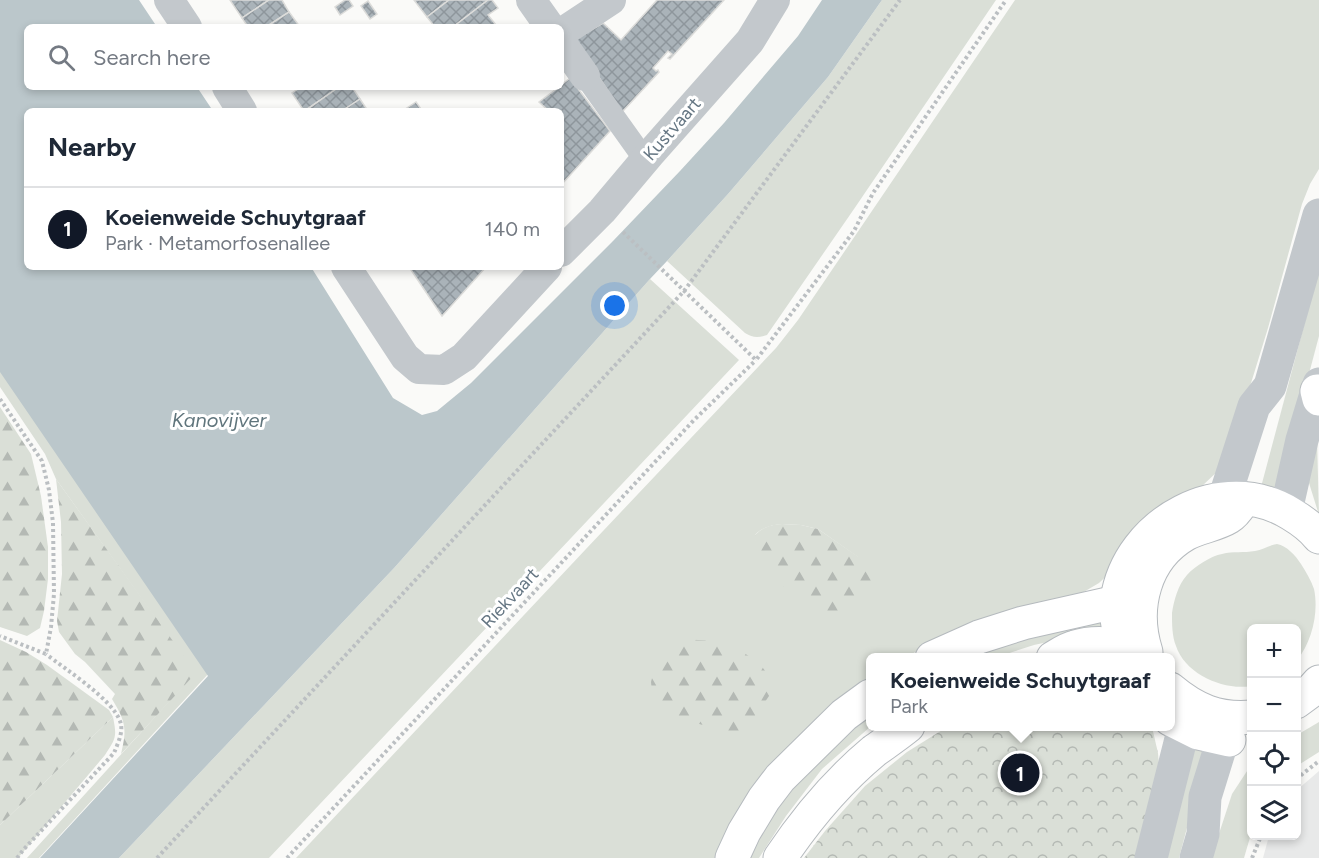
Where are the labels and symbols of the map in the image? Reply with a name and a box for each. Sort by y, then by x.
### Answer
street label: Kustvaart [639,93,706,165]
your location [600,291,629,320]
water label: Kanovijver [172,408,267,432]
street label: Riekvaart [477,563,544,633]
pin: 1 [1000,750,1040,796]

